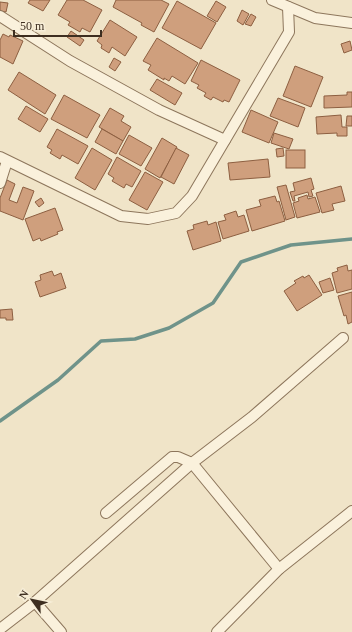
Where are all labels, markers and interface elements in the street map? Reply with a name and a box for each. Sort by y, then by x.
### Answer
scale bar [14,12,101,38]
text: 50 m [20,19,45,33]
north arrow [12,580,52,620]
text: N [16,588,31,601]

